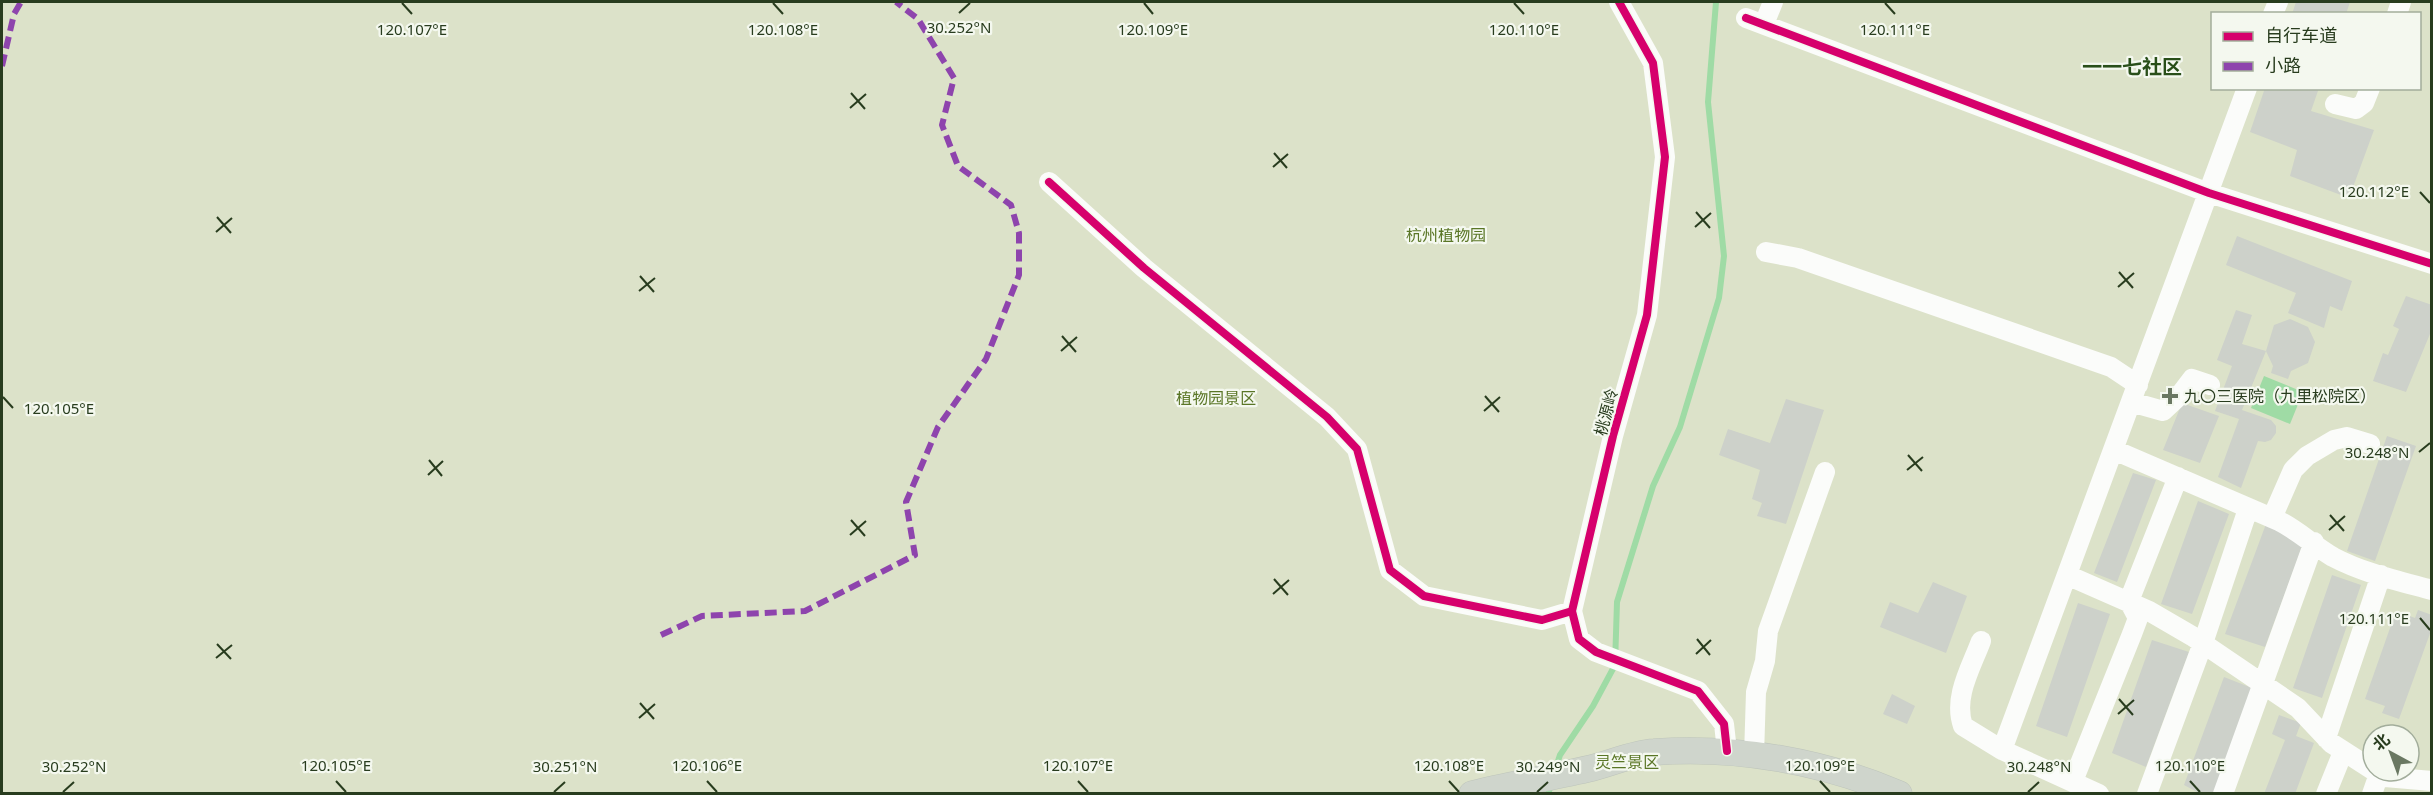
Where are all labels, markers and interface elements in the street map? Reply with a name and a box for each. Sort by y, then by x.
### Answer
legend [2211,12,2421,90]
text: 30.252°N [927,17,991,37]
text: 120.107°E [377,19,447,39]
text: 120.108°E [748,19,818,39]
text: 120.109°E [1118,19,1188,39]
text: 120.110°E [1489,19,1559,39]
text: 120.111°E [1860,19,1930,39]
text: 自行车道 [2265,23,2337,47]
district label: 一一七社区 [2082,53,2182,80]
text: 小路 [2265,53,2301,77]
text: 120.112°E [2339,181,2409,201]
park label: 杭州植物园 [1406,224,1486,246]
place label: 九〇三医院（九里松院区） [2184,385,2376,407]
street label: 桃源岭 [1589,386,1623,438]
park label: 植物园景区 [1176,387,1256,409]
marker: 九〇三医院（九里松院区） [2161,387,2179,405]
text: 120.105°E [24,398,94,418]
text: 30.248°N [2345,442,2409,462]
text: 120.111°E [2339,608,2409,628]
north arrow [2361,723,2421,783]
text: 北 [2368,728,2394,755]
park label: 灵竺景区 [1595,751,1659,773]
text: 120.105°E [301,755,371,775]
text: 120.106°E [672,755,742,775]
text: 120.107°E [1043,755,1113,775]
text: 120.108°E [1414,755,1484,775]
text: 120.109°E [1785,755,1855,775]
text: 120.110°E [2155,755,2225,775]
text: 30.252°N [42,756,106,776]
text: 30.251°N [533,756,597,776]
text: 30.249°N [1516,756,1580,776]
text: 30.248°N [2007,756,2071,776]

